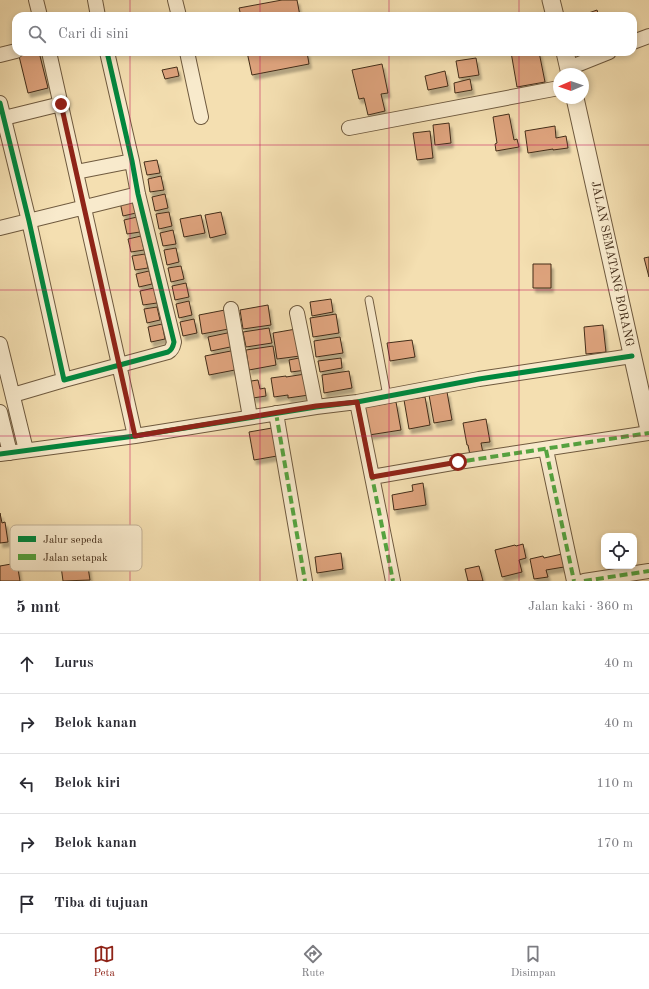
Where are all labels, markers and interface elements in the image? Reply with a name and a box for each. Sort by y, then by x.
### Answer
search box [12,12,637,56]
icon: search [26,23,48,45]
text: Cari di sini [58,27,129,42]
north arrow [553,68,589,104]
route end [52,95,70,113]
street label: JALAN SEMATANG BORANG [589,180,636,348]
route start [449,453,467,471]
legend [10,525,142,571]
map controls [601,533,637,569]
button: locate [601,533,637,569]
text: Jalur sepeda [43,535,103,546]
text: Jalan setapak [43,553,108,564]
text: 5 mnt [16,599,60,616]
text: Jalan kaki · 360 m [528,600,633,613]
icon: ahead [16,653,38,675]
text: Lurus [54,656,94,671]
text: 40 m [604,657,633,670]
icon: right [16,713,38,735]
text: Belok kanan [54,716,137,731]
text: 40 m [604,717,633,730]
icon: left [16,773,38,795]
text: Belok kiri [54,776,120,791]
text: 110 m [596,777,633,790]
icon: right [16,833,38,855]
text: Belok kanan [54,836,137,851]
text: 170 m [596,837,633,850]
icon: arrive [16,893,38,915]
text: Tiba di tujuan [54,896,148,911]
tab: Peta [93,943,115,981]
tab: Rute [302,943,324,981]
tab: Disimpan [511,943,556,981]

